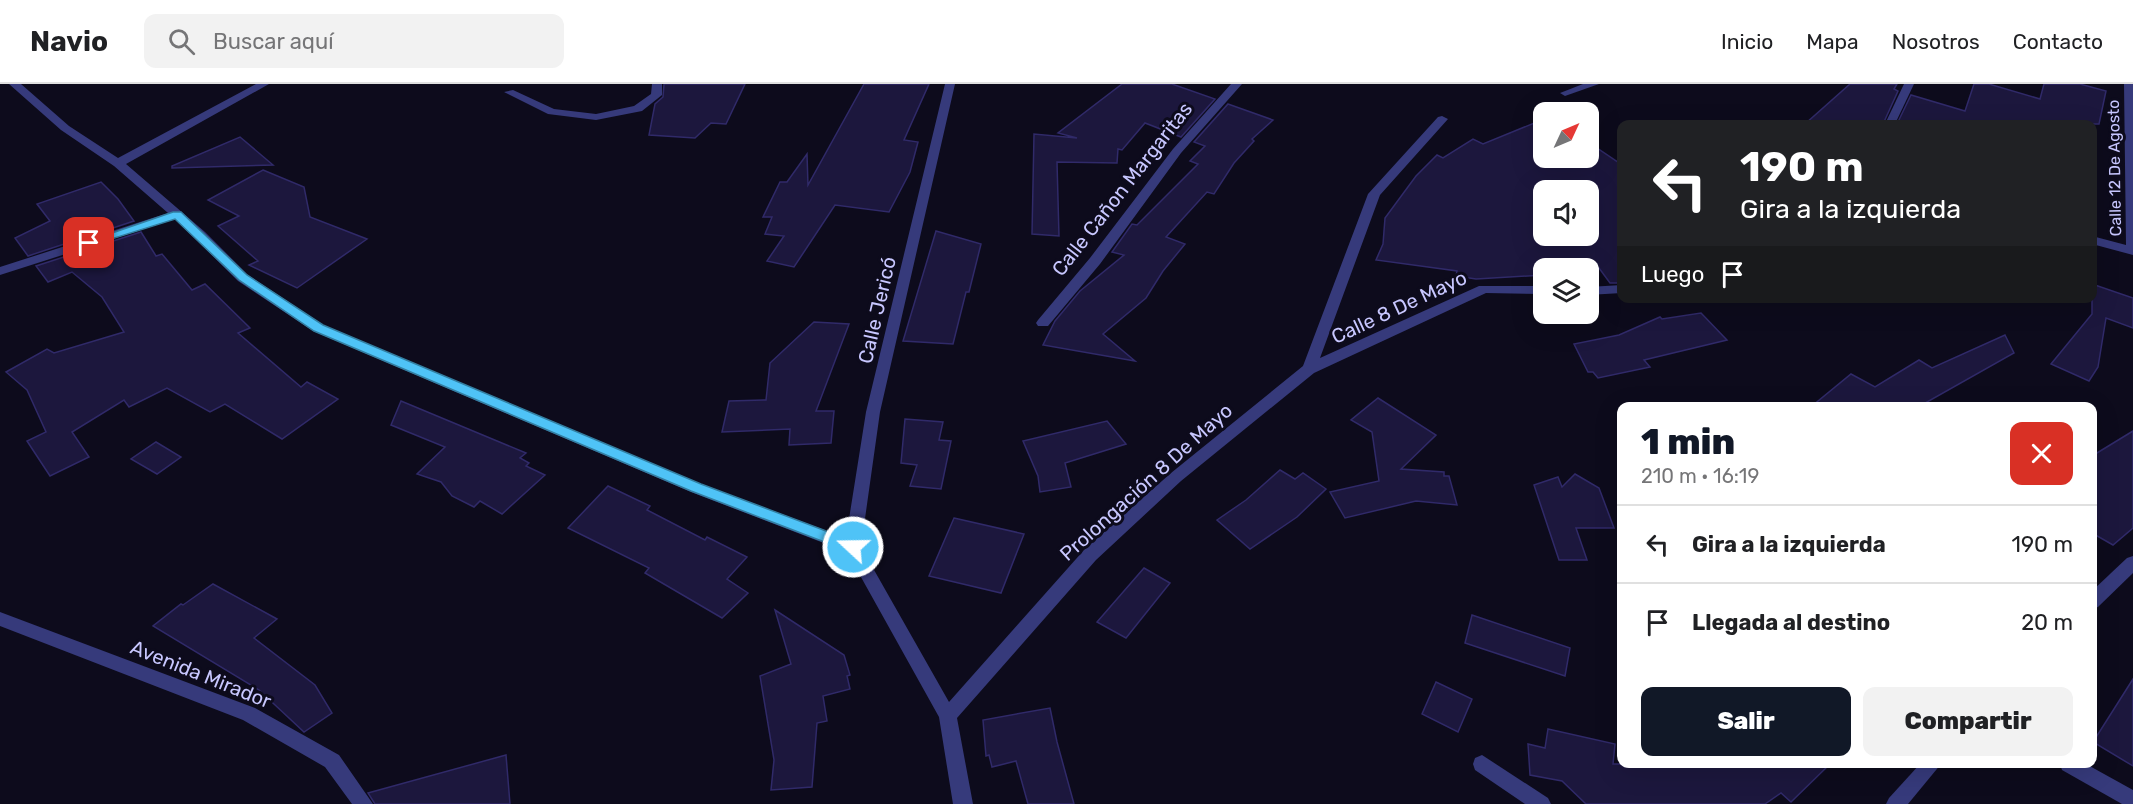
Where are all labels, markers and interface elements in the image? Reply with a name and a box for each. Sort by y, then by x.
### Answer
search box [144,14,564,68]
text: Navio [30,25,108,58]
icon: search [165,25,198,58]
text: Buscar aquí [213,28,334,55]
text: Inicio [1721,29,1773,54]
text: Mapa [1806,29,1859,54]
text: Nosotros [1892,29,1980,54]
text: Contacto [2013,29,2103,54]
street label: Calle Cañon Margaritas [1047,97,1197,281]
street label: Calle 12 De Agosto [2104,99,2125,237]
north arrow [1533,102,1599,168]
map controls [1533,102,1599,324]
text: 190 m [1740,142,1864,192]
icon: left [1641,144,1719,222]
button: sound [1533,180,1599,246]
text: Gira a la izquierda [1740,193,1961,225]
pin [63,217,114,268]
icon: arrive [72,226,105,259]
street label: Calle Jericó [853,254,901,366]
button: layers [1533,258,1599,324]
icon: arrive [1716,258,1749,291]
text: Luego [1641,261,1704,288]
street label: Calle 8 De Mayo [1328,265,1470,349]
street label: Prolongación 8 De Mayo [1055,398,1237,566]
text: 1 min [1641,420,1735,463]
button: close [2010,422,2073,485]
text: 210 m · 16:19 [1641,464,1759,488]
position arrow [821,515,885,579]
icon: left [1641,528,1674,561]
text: Gira a la izquierda [1692,531,1886,558]
text: 190 m [2012,531,2073,558]
icon: arrive [1641,606,1674,639]
text: Llegada al destino [1692,609,1890,636]
text: 20 m [2021,609,2073,636]
street label: Avenida Mirador [127,635,275,713]
button: Salir [1641,687,1851,756]
button: Compartir [1863,687,2073,756]

